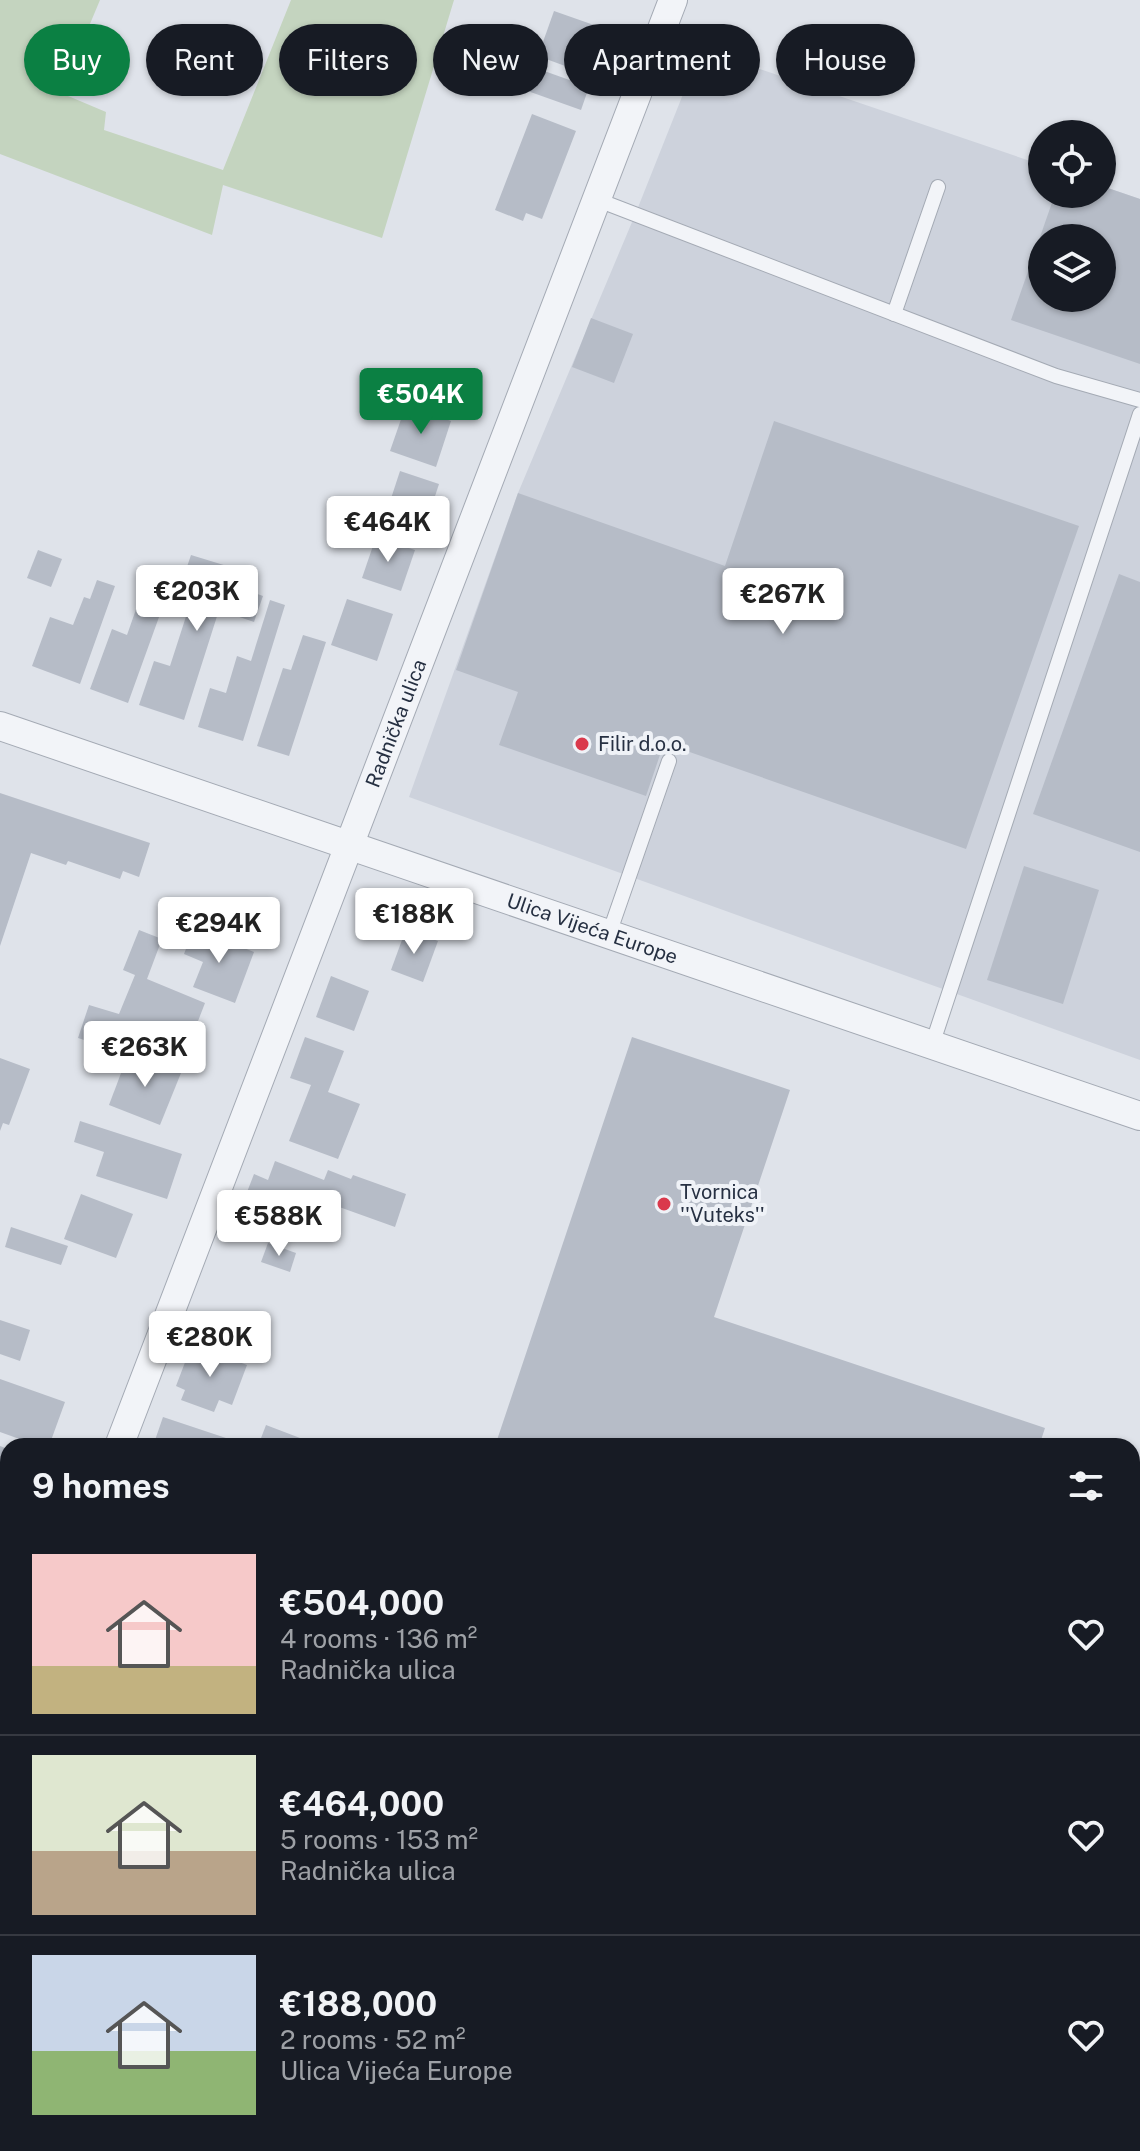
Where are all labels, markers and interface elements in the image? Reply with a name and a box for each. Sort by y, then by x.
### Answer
chip: Buy [24,24,130,96]
chip: Rent [146,24,263,96]
chip: Filters [279,24,417,96]
chip: New [433,24,548,96]
chip: Apartment [564,24,760,96]
chip: House [776,24,915,96]
map controls [1028,120,1116,312]
button: locate [1028,120,1116,208]
button: layers [1028,224,1116,312]
pin: €504K [365,368,477,436]
text: €504K [378,378,464,409]
pin: €464K [332,496,444,564]
text: €464K [345,506,431,537]
pin: €203K [141,565,253,633]
pin: €267K [727,568,839,636]
text: €203K [154,575,240,606]
text: €267K [740,578,826,609]
street label: Radnička ulica [361,656,431,791]
place label: Filir d.o.o. [598,732,686,756]
marker: Filir d.o.o. [573,735,591,753]
pin: €188K [358,888,470,956]
street label: Ulica Vijeća Europe [504,888,681,969]
pin: €294K [163,897,275,965]
text: €188K [373,898,455,929]
text: €294K [176,907,262,938]
pin: €263K [89,1021,201,1089]
text: €263K [102,1031,188,1062]
place label: Tvornica ''Vuteks'' [680,1180,765,1227]
pin: €588K [223,1190,335,1258]
marker: Tvornica ''Vuteks'' [655,1195,673,1213]
text: €588K [235,1200,323,1231]
pin: €280K [154,1311,266,1379]
text: €280K [167,1321,253,1352]
icon: filters [1064,1464,1108,1508]
text: 9 homes [32,1466,170,1506]
text: €504,000 [280,1583,444,1623]
icon: home [96,1586,192,1682]
icon: heart [1064,1612,1108,1656]
text: 4 rooms · 136 m² [280,1623,477,1654]
text: Radnička ulica [280,1654,456,1685]
text: €464,000 [280,1784,444,1824]
icon: home [96,1787,192,1883]
icon: heart [1064,1813,1108,1857]
text: 5 rooms · 153 m² [280,1824,478,1855]
text: Radnička ulica [280,1855,456,1886]
text: €188,000 [280,1984,437,2024]
icon: home [96,1987,192,2083]
icon: heart [1064,2013,1108,2057]
text: 2 rooms · 52 m² [280,2024,466,2055]
text: Ulica Vijeća Europe [280,2055,513,2086]

